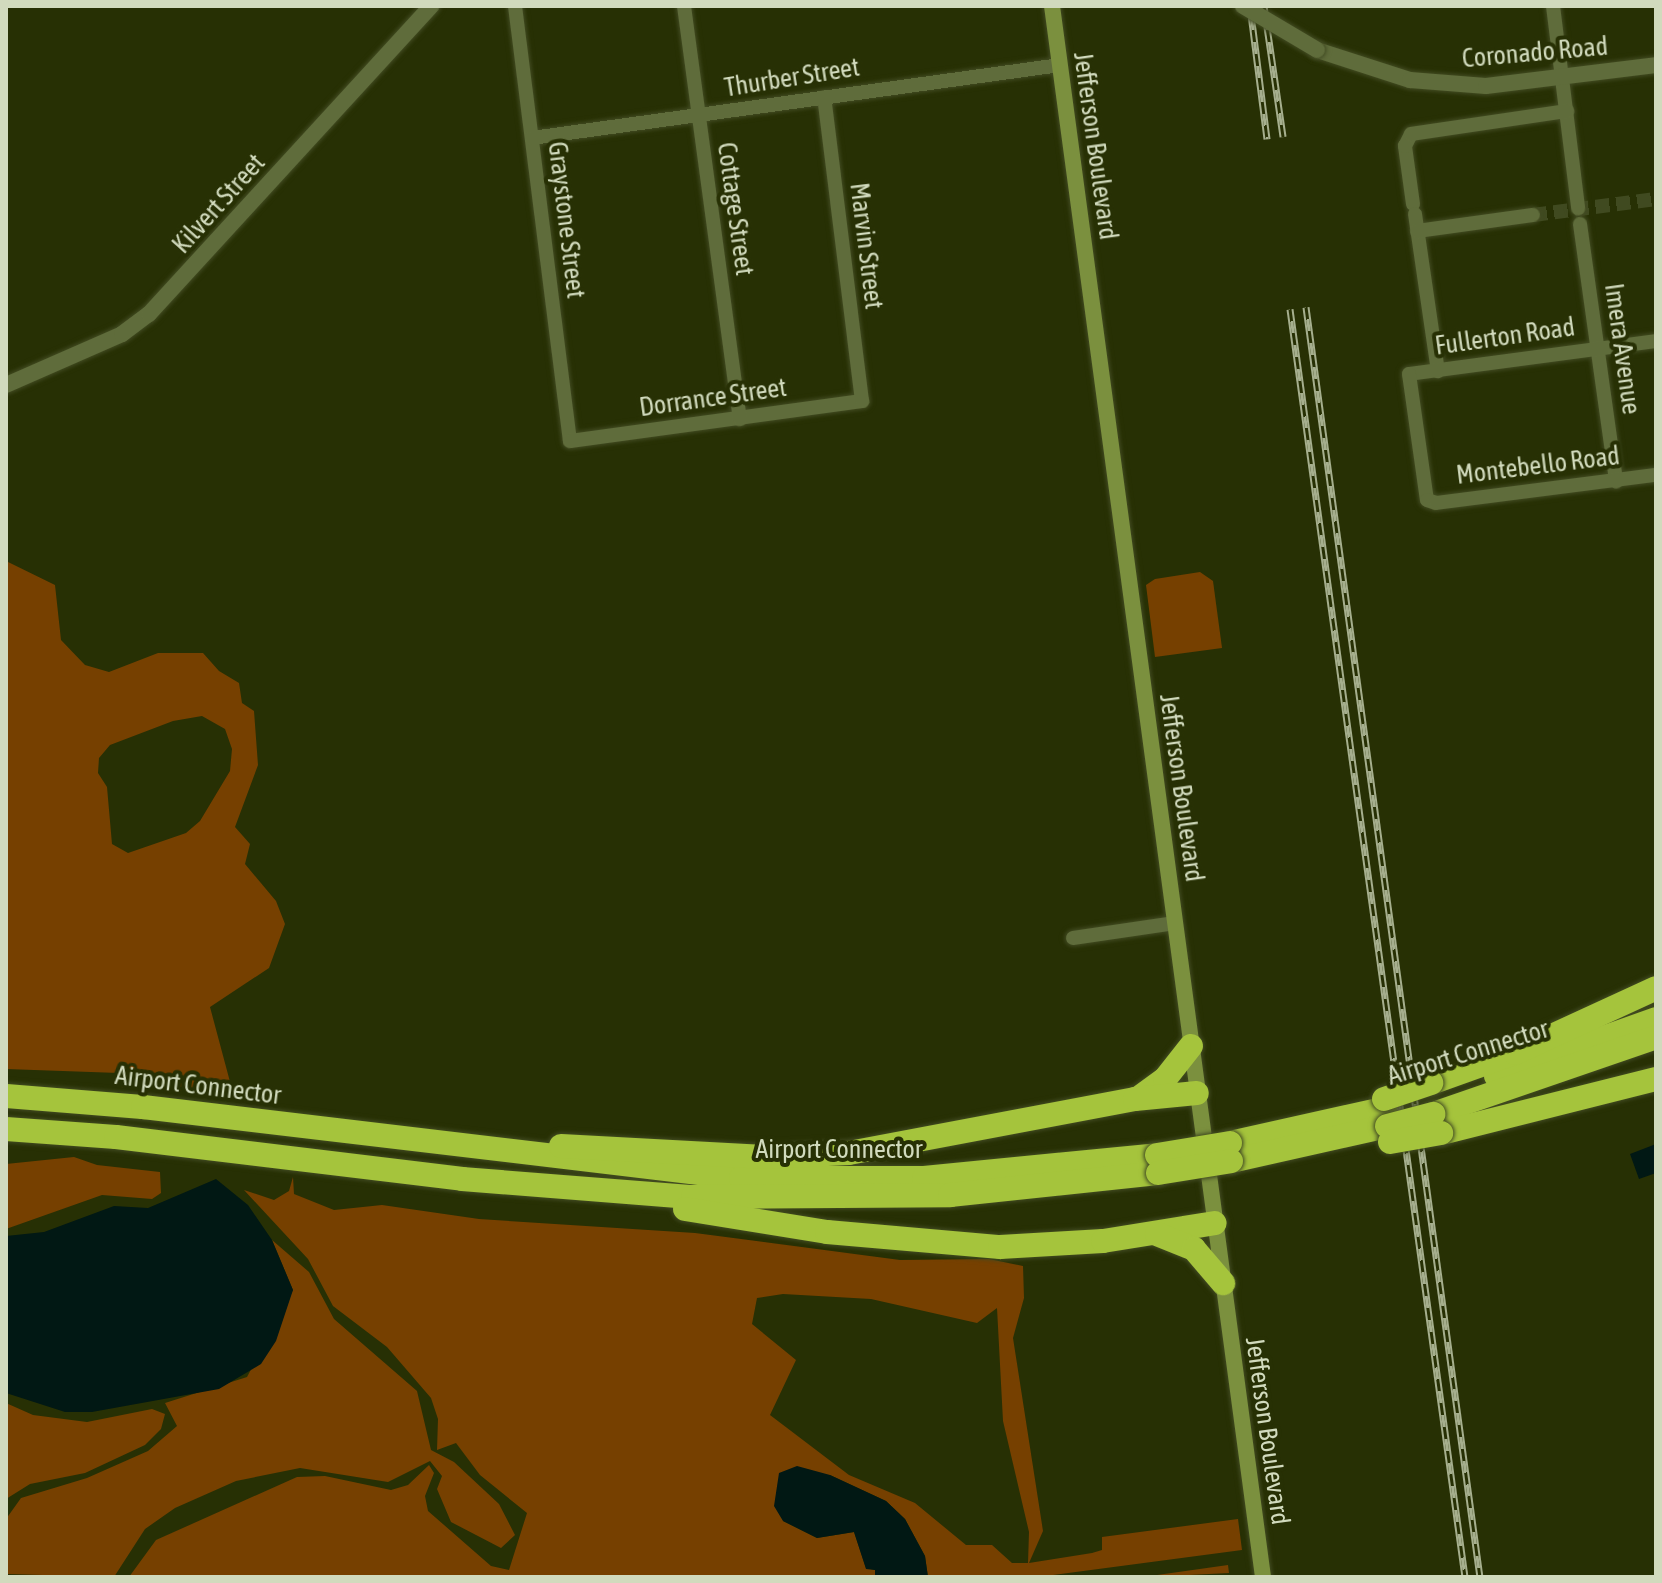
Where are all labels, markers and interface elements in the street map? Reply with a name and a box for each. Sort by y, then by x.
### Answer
street label: Coronado Road [1461,31,1609,75]
street label: Jefferson Boulevard [1066,50,1124,242]
street label: Thurber Street [722,52,862,104]
street label: Graystone Street [541,140,591,300]
street label: Cottage Street [710,140,760,278]
street label: Kilvert Street [166,148,272,260]
street label: Marvin Street [843,181,889,311]
street label: Imera Avenue [1597,282,1647,416]
street label: Fullerton Road [1433,312,1577,362]
street label: Dorrance Street [637,372,789,424]
street label: Montebello Road [1455,441,1621,491]
street label: Jefferson Boulevard [1152,692,1210,884]
street label: Airport Connector [1384,1014,1552,1092]
street label: Airport Connector [113,1060,283,1112]
street label: Airport Connector [756,1134,922,1166]
street label: Jefferson Boulevard [1238,1335,1296,1527]

